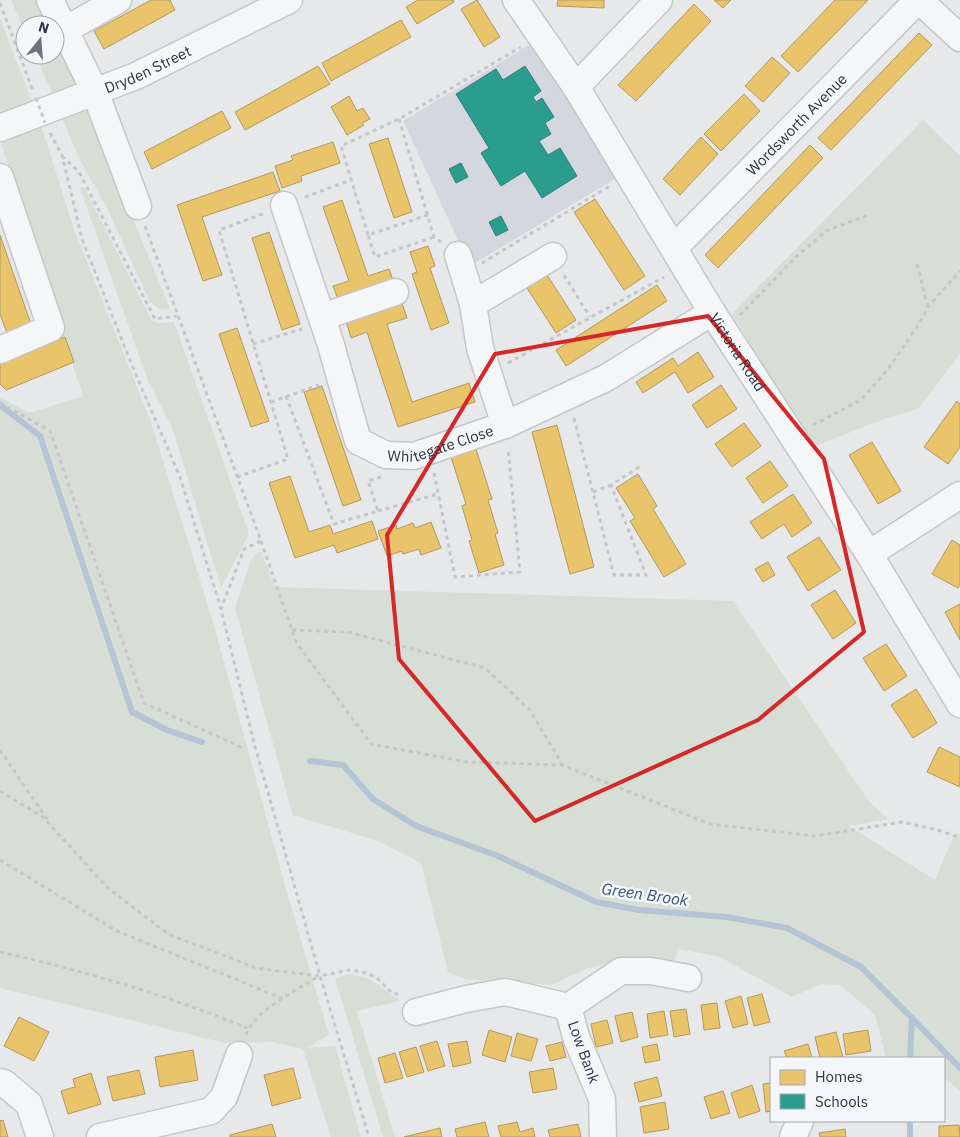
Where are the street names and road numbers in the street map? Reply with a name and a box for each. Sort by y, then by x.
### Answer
street label: Dryden Street [102,41,194,97]
street label: Wordsworth Avenue [742,69,850,179]
street label: Victoria Road [705,309,770,394]
street label: Whitegate Close [387,420,496,465]
street label: Low Bank [564,1018,604,1086]

